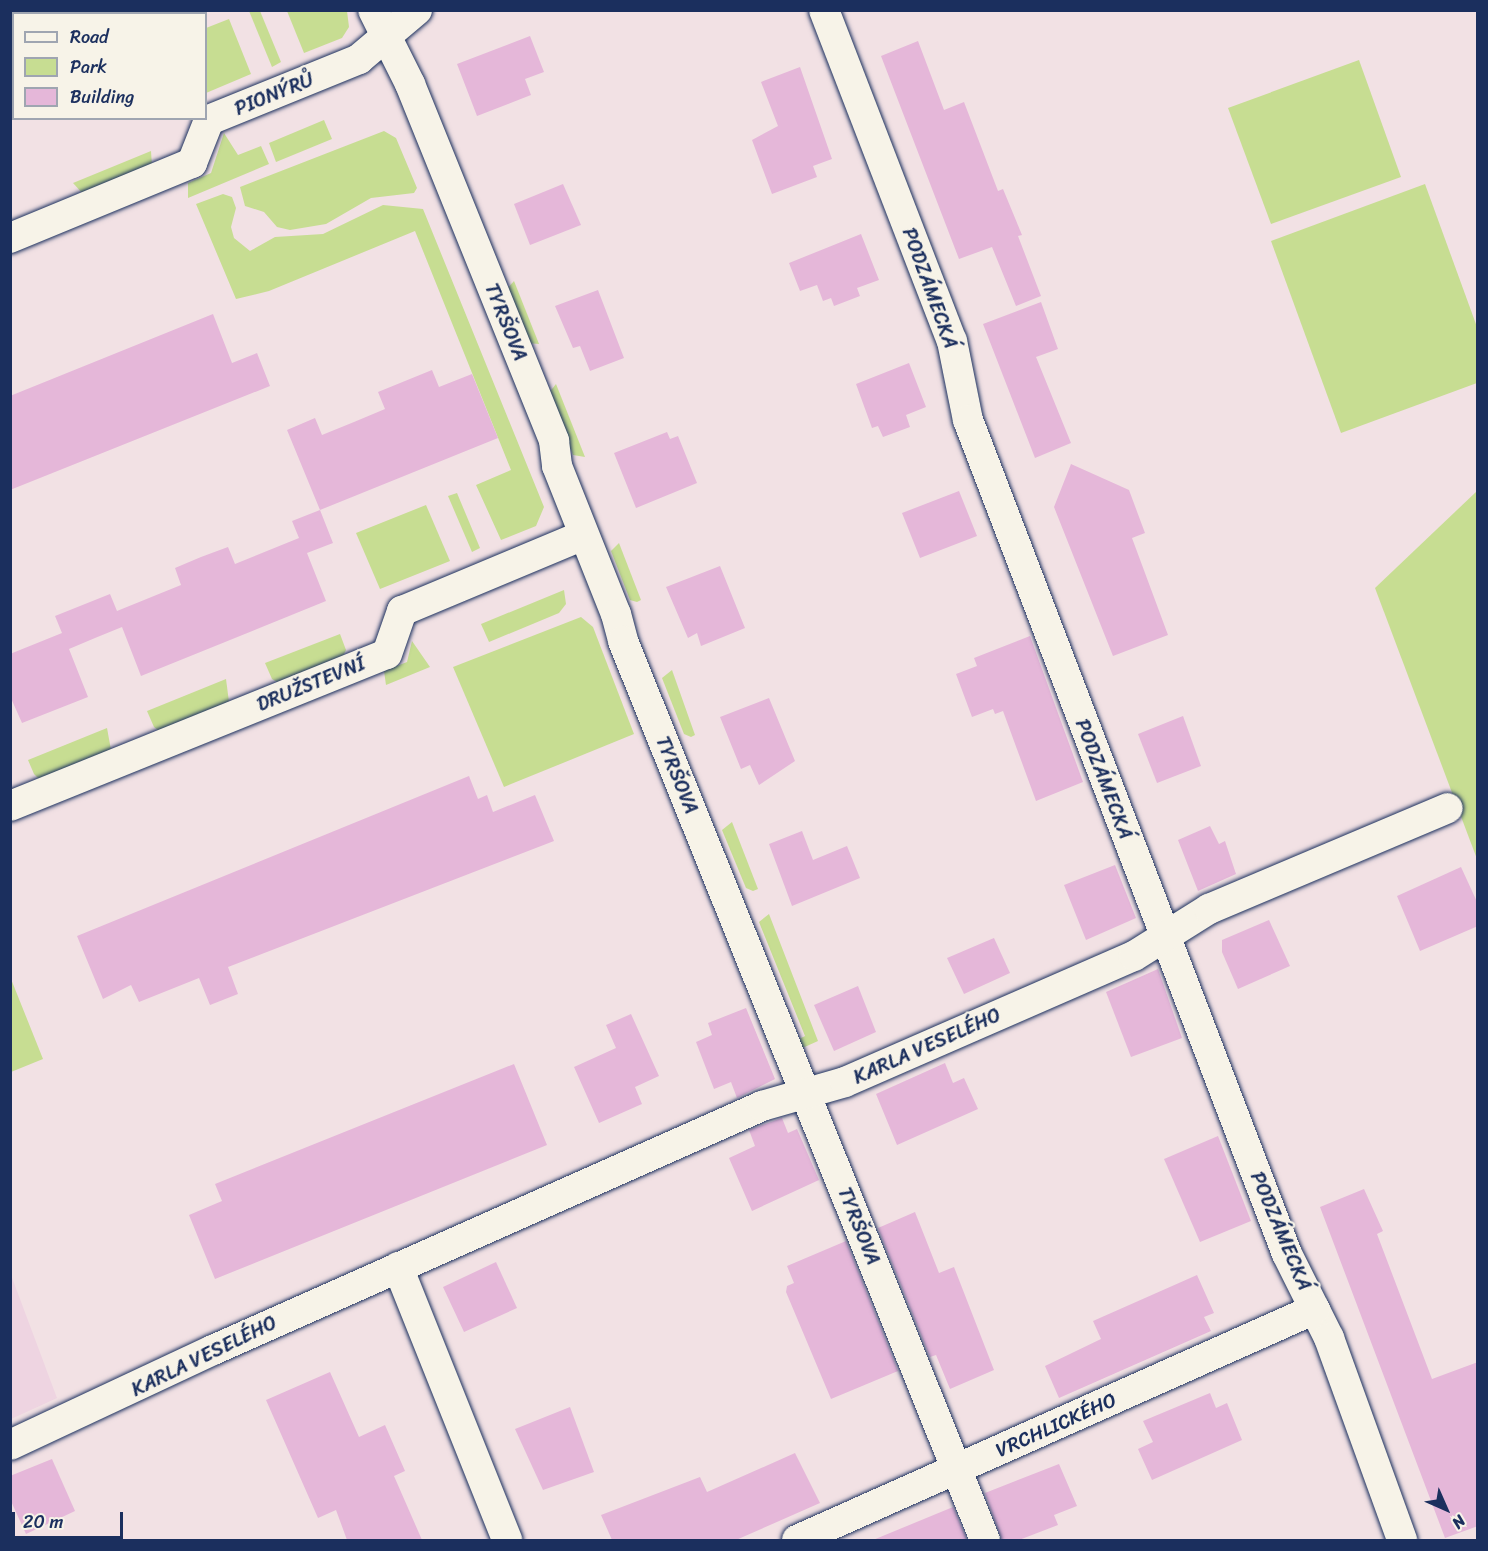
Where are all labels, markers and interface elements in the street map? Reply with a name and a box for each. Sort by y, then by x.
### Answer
legend [12,12,207,120]
text: Road [70,21,109,53]
text: Park [70,51,107,83]
street label: PIONÝRŮ [231,67,317,121]
text: Building [70,81,134,113]
street label: PODZÁMECKÁ [897,224,963,352]
street label: TYRŠOVA [480,280,532,364]
street label: DRUŽSTEVNÍ [253,651,369,717]
street label: PODZÁMECKÁ [1070,716,1138,842]
street label: TYRŠOVA [651,733,703,817]
street label: KARLA VESELÉHO [850,1003,1004,1089]
street label: PODZÁMECKÁ [1245,1168,1317,1294]
street label: TYRŠOVA [833,1184,885,1268]
street label: KARLA VESELÉHO [128,1311,280,1401]
street label: VRCHLICKÉHO [992,1388,1120,1462]
north arrow [1416,1479,1476,1539]
scale bar [15,1500,126,1538]
text: 20 m [23,1506,63,1538]
text: N [1445,1508,1473,1536]

